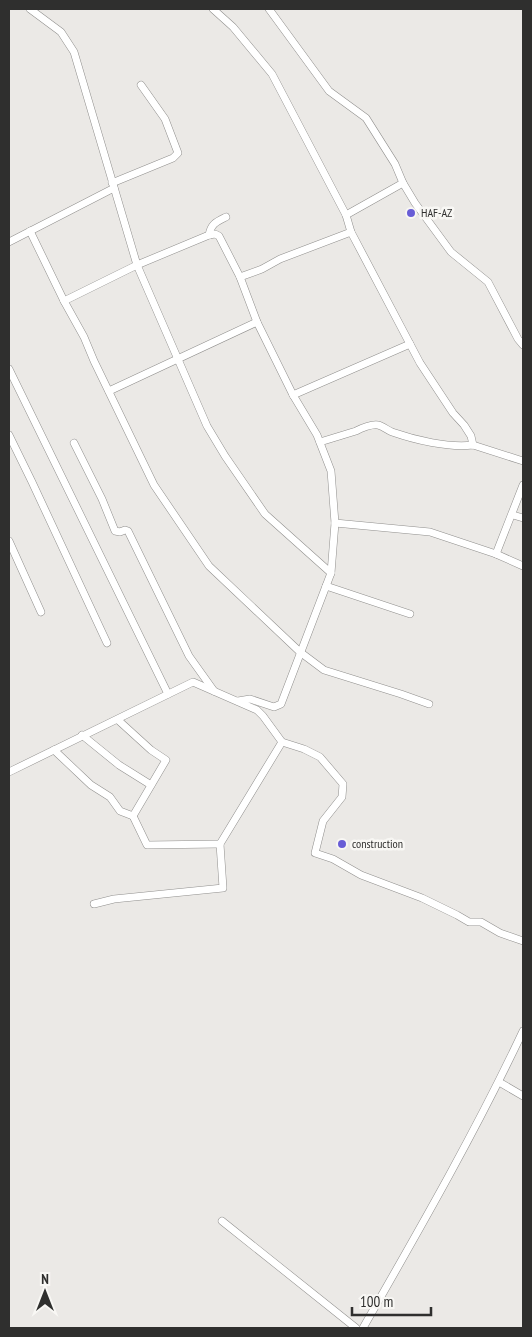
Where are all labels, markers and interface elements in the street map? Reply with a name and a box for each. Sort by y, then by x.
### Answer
place label: HAF-AZ [421,205,452,220]
marker: HAF-AZ [405,207,417,219]
place label: construction [352,836,403,851]
marker: construction [336,838,348,850]
north arrow [20,1267,70,1317]
text: N [41,1270,49,1288]
scale bar [352,1284,431,1316]
text: 100 m [360,1292,393,1311]

